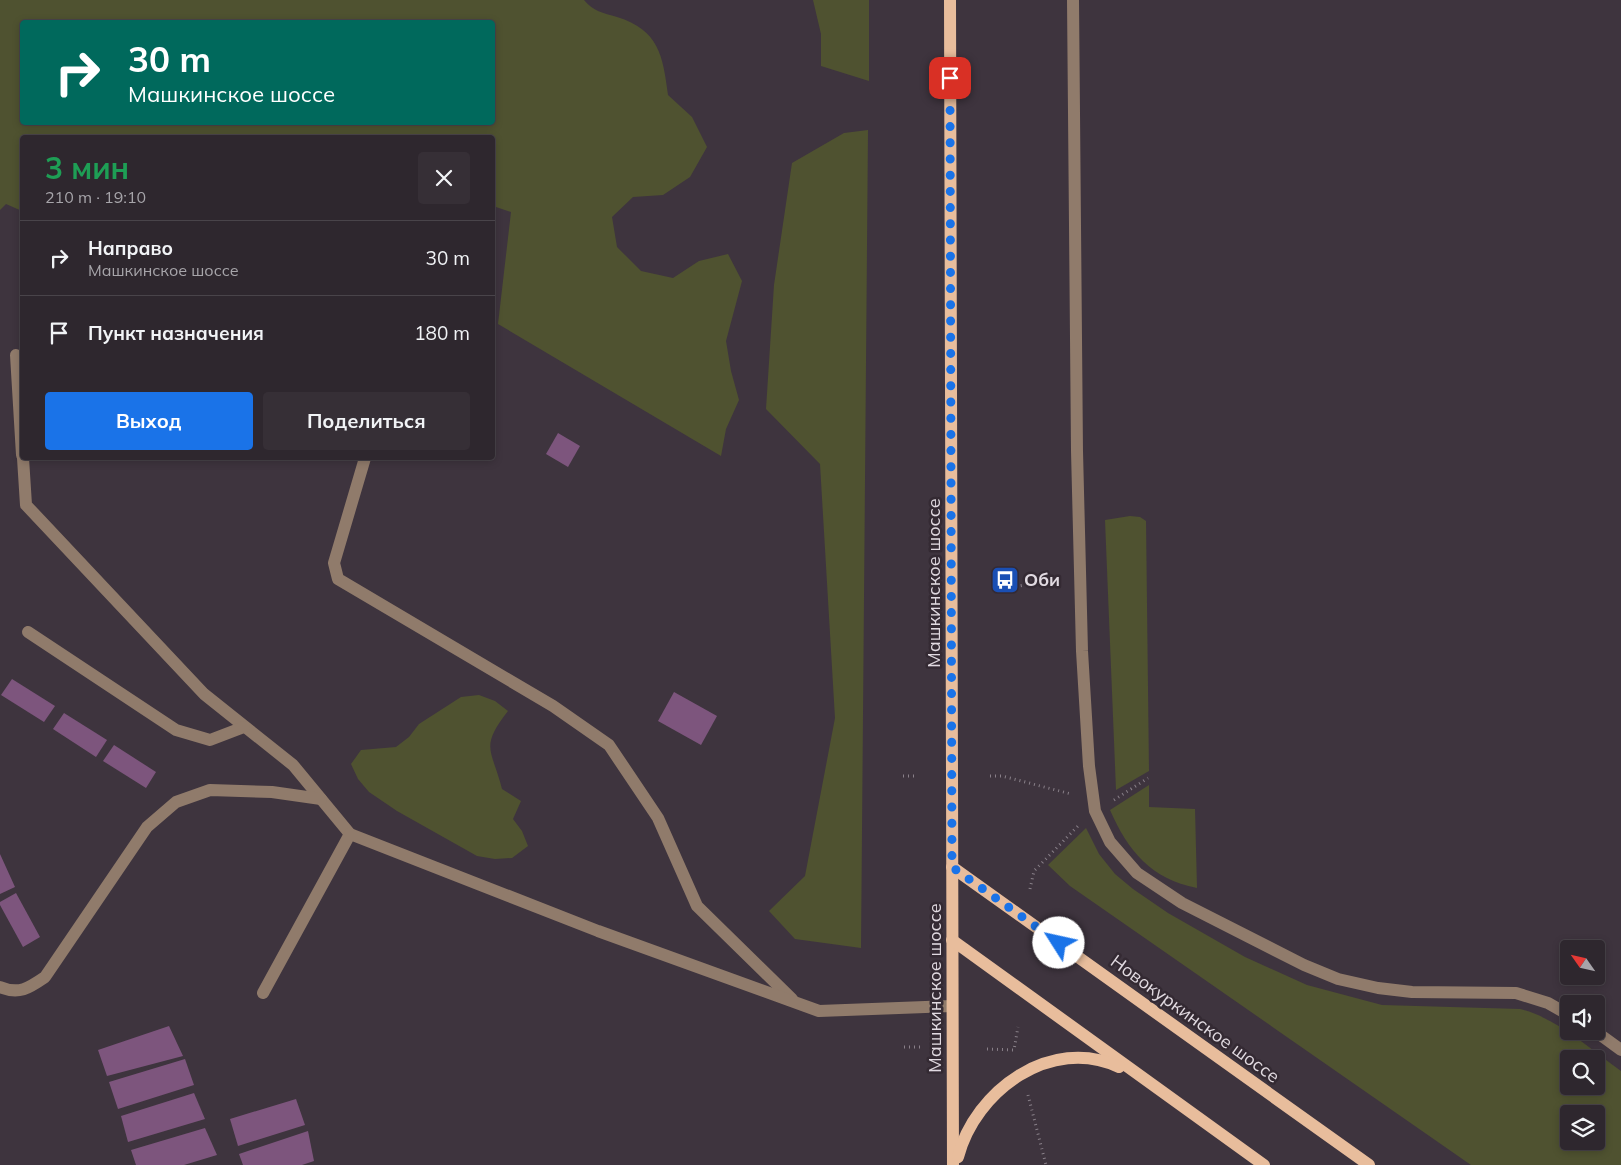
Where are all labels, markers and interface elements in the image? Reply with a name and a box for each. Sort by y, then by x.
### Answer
text: 30 m [128,37,211,81]
icon: right [45,40,110,105]
pin [929,57,971,99]
icon: arrive [936,64,964,92]
text: Машкинское шоссе [128,80,335,108]
text: 3 мин [45,149,129,187]
button: close [418,152,470,204]
text: 210 m · 19:10 [45,187,146,207]
text: Направо [88,236,173,260]
icon: right [45,244,73,272]
text: 30 m [426,246,470,270]
text: Машкинское шоссе [88,260,239,280]
icon: arrive [45,319,73,347]
text: Пункт назначения [88,321,264,345]
text: 180 m [414,321,470,345]
button: Выход [45,392,253,450]
button: Поделиться [263,392,470,450]
street label: Машкинское шоссе [922,498,945,668]
bus stop icon: Оби [990,565,1020,595]
place label: Оби [1024,568,1060,591]
street label: Машкинское шоссе [923,903,946,1073]
position arrow [1032,916,1084,968]
north arrow [1560,940,1605,985]
map controls [1560,940,1605,1150]
street label: Новокуркинское шоссе [1106,949,1284,1088]
button: sound [1560,995,1605,1040]
button: search [1560,1050,1605,1095]
button: layers [1560,1105,1605,1150]

